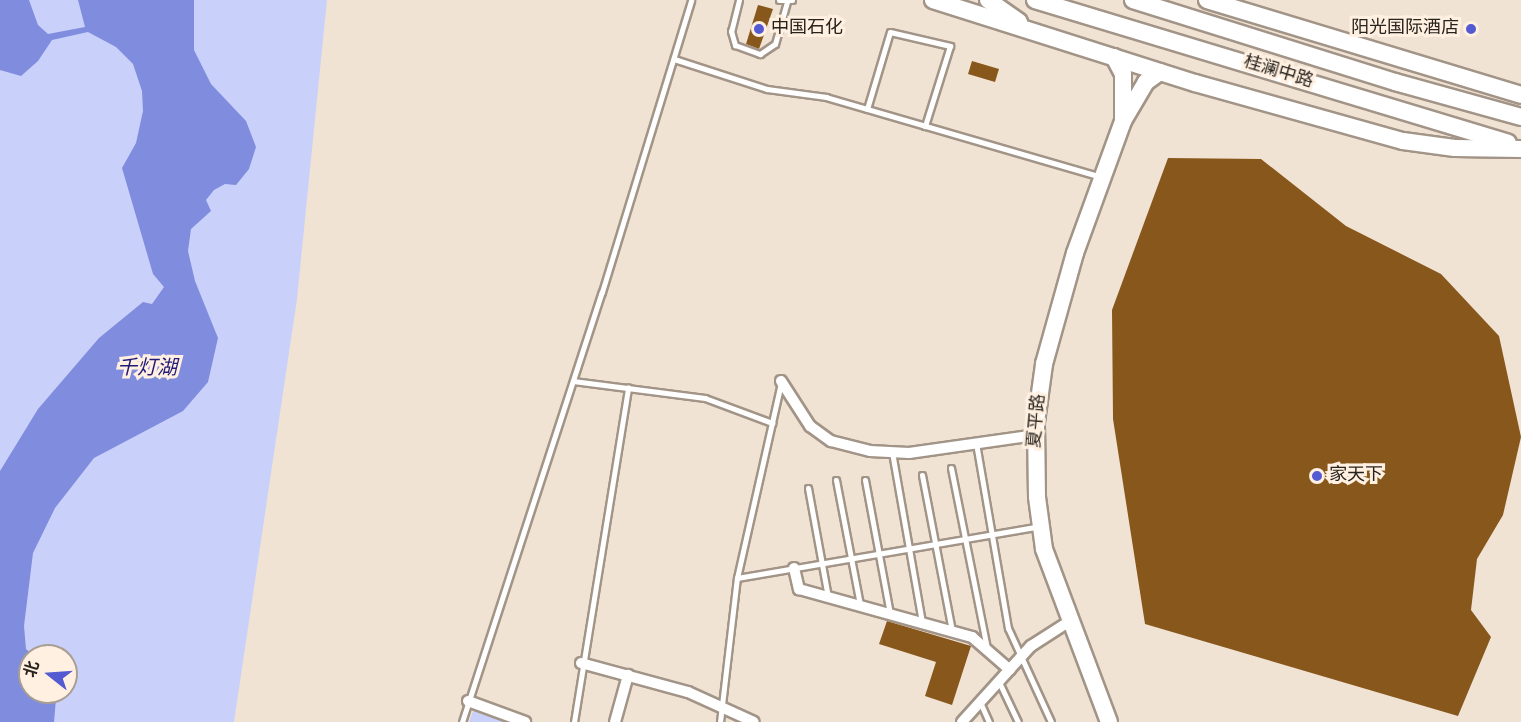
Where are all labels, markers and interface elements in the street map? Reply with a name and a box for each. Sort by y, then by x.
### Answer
place label: 中国石化 [771,18,843,40]
place label: 阳光国际酒店 [1351,18,1459,40]
marker: 中国石化 [752,22,766,36]
marker: 阳光国际酒店 [1464,22,1478,36]
street label: 桂澜中路 [1240,52,1316,94]
water label: 千灯湖 [117,357,177,381]
street label: 夏平路 [1025,393,1051,449]
place label: 家天下 [1329,465,1383,487]
marker: 家天下 [1310,469,1324,483]
north arrow [18,644,78,704]
text: 北 [21,659,45,680]

